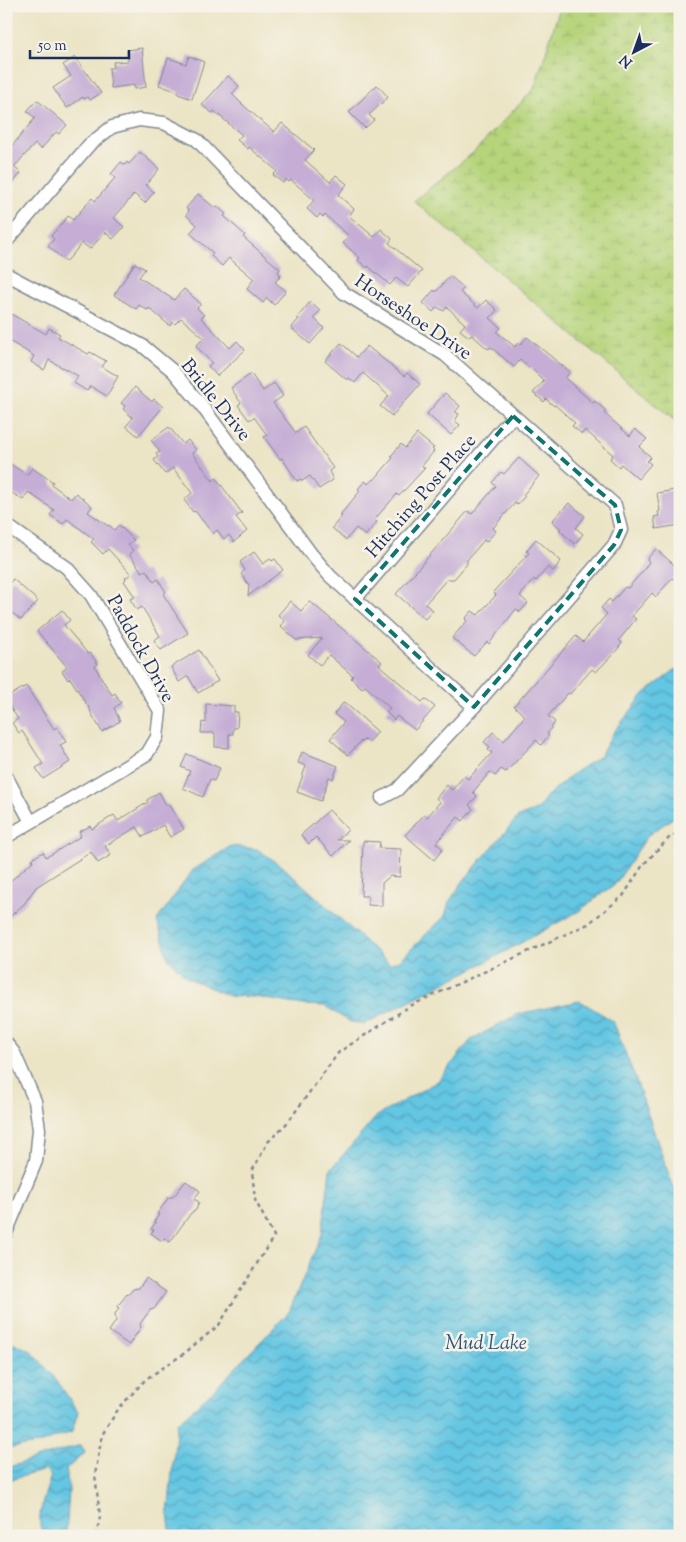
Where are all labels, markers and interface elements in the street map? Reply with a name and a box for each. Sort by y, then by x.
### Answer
scale bar [30,28,129,60]
north arrow [608,28,658,78]
text: 50 m [37,36,67,57]
text: N [616,49,638,72]
street label: Horseshoe Drive [349,269,477,367]
street label: Bridle Drive [173,354,257,448]
street label: Hitching Post Place [360,429,483,565]
street label: Paddock Drive [99,591,181,708]
water label: Mud Lake [445,1330,527,1359]

